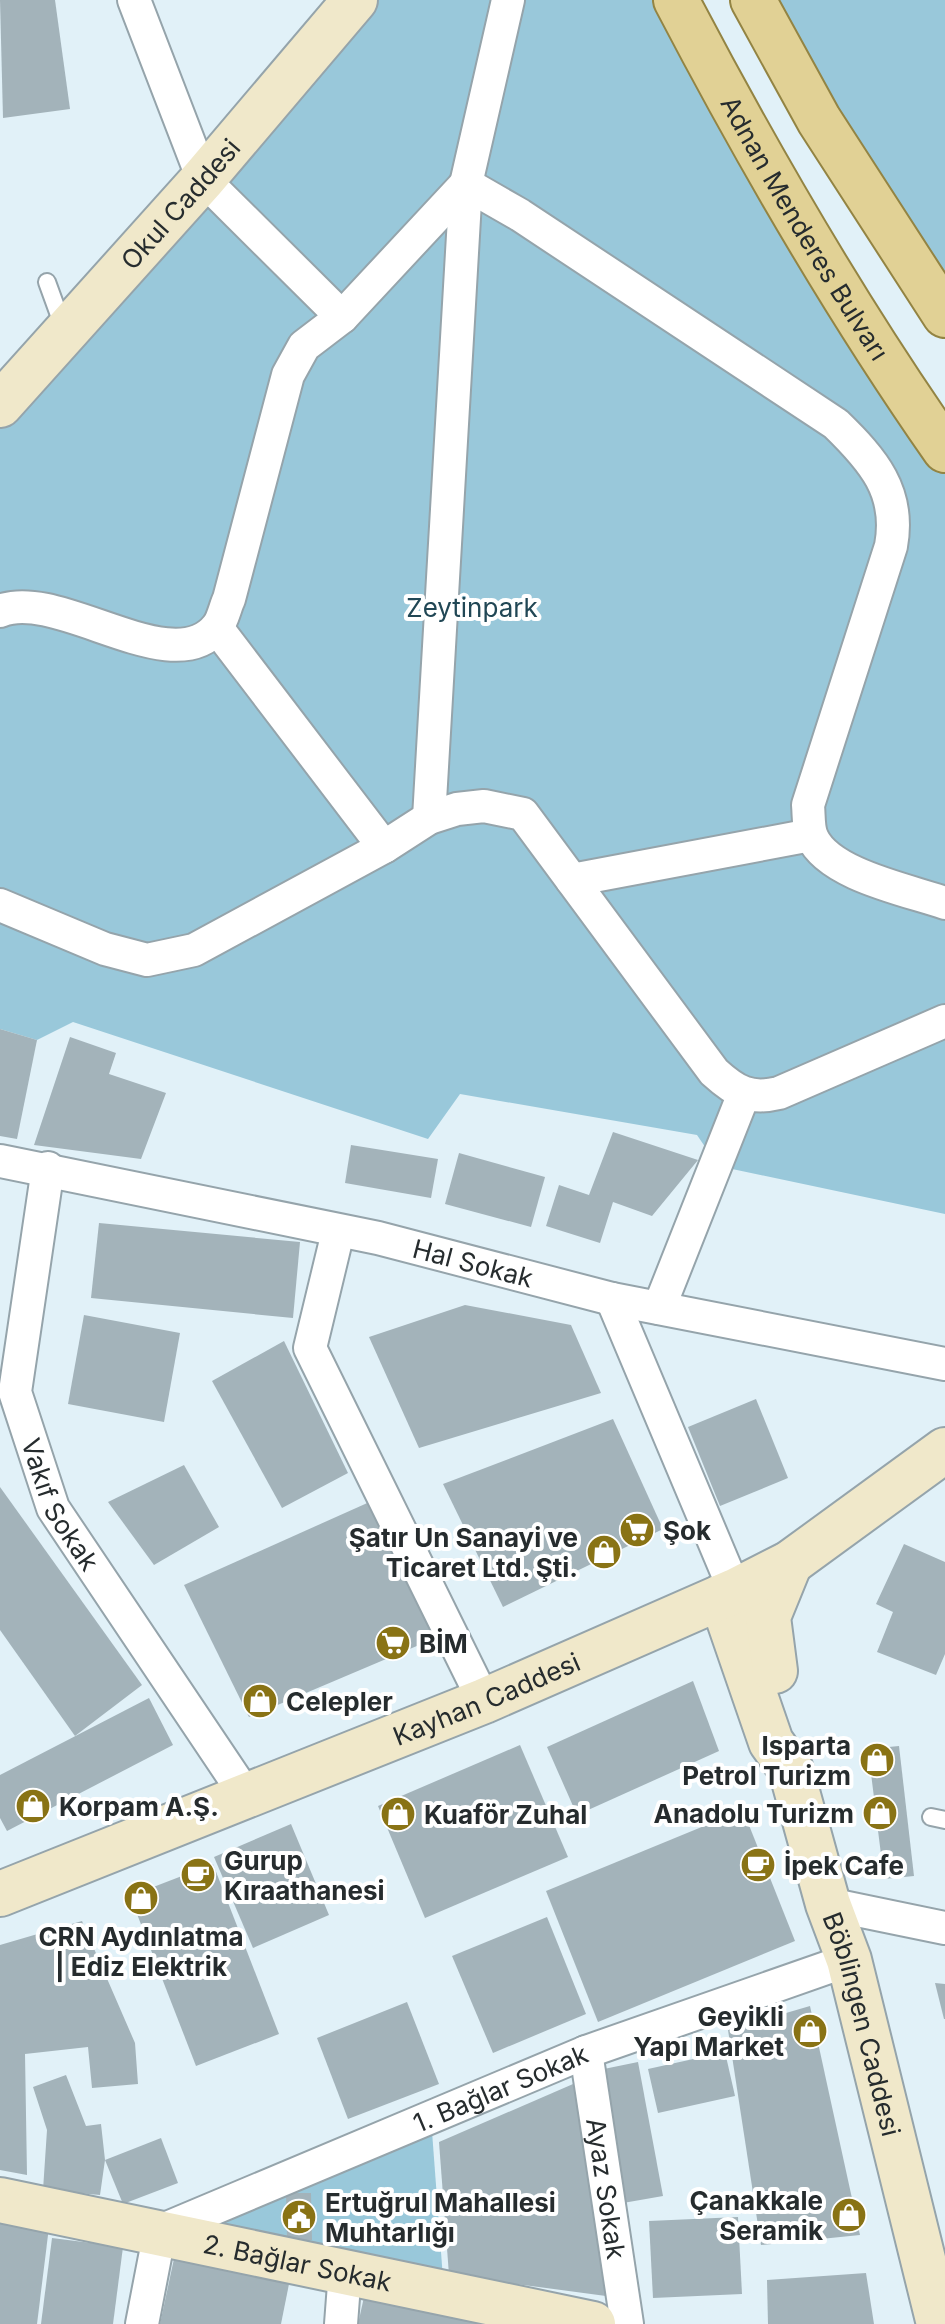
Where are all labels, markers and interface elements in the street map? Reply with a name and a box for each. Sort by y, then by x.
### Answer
street label: Adnan Menderes Bulvarı [715,91,896,366]
street label: Okul Caddesi [114,132,246,275]
park label: Zeytinpark [406,592,538,623]
street label: Hal Sokak [410,1232,536,1293]
street label: Vakıf Sokak [16,1434,106,1576]
supermarket icon: Şok [618,1511,656,1549]
place label: Şok [663,1515,711,1546]
place label: Şatır Un Sanayi ve Ticaret Ltd. Şti. [349,1522,578,1583]
shop icon: Şatır Un Sanayi ve Ticaret Ltd. Şti. [585,1533,623,1571]
supermarket icon: BİM [374,1624,412,1662]
place label: BİM [419,1628,468,1659]
street label: Kayhan Caddesi [388,1646,584,1751]
shop icon: Celepler [241,1682,279,1720]
place label: Celepler [286,1686,393,1717]
place label: Isparta Petrol Turizm [682,1730,851,1791]
shop icon: Isparta Petrol Turizm [858,1741,896,1779]
shop icon: Korpam A.Ş. [14,1787,52,1825]
place label: Korpam A.Ş. [59,1791,219,1822]
shop icon: Anadolu Turizm [861,1794,899,1832]
shop icon: Kuaför Zuhal [379,1795,417,1833]
place label: Anadolu Turizm [654,1798,854,1829]
place label: Kuaför Zuhal [424,1799,587,1830]
place label: Gurup Kıraathanesi [224,1845,385,1906]
cafe icon: İpek Cafe [739,1846,777,1884]
place label: İpek Cafe [784,1850,904,1881]
cafe icon: Gurup Kıraathanesi [179,1856,217,1894]
shop icon: CRN Aydınlatma | Ediz Elektrik [122,1879,160,1917]
street label: Böblingen Caddesi [817,1908,907,2139]
place label: CRN Aydınlatma | Ediz Elektrik [38,1921,244,1983]
place label: Geyikli Yapı Market [633,2001,784,2062]
shop icon: Geyikli Yapı Market [791,2012,829,2050]
street label: 1. Bağlar Sokak [408,2038,592,2138]
street label: Ayaz Sokak [581,2116,633,2261]
place label: Çanakkale Seramik [690,2185,823,2246]
place label: Ertuğrul Mahallesi Muhtarlığı [325,2187,556,2248]
shop icon: Çanakkale Seramik [830,2196,868,2234]
public building icon: Ertuğrul Mahallesi Muhtarlığı [280,2198,318,2236]
street label: 2. Bağlar Sokak [201,2227,395,2297]

